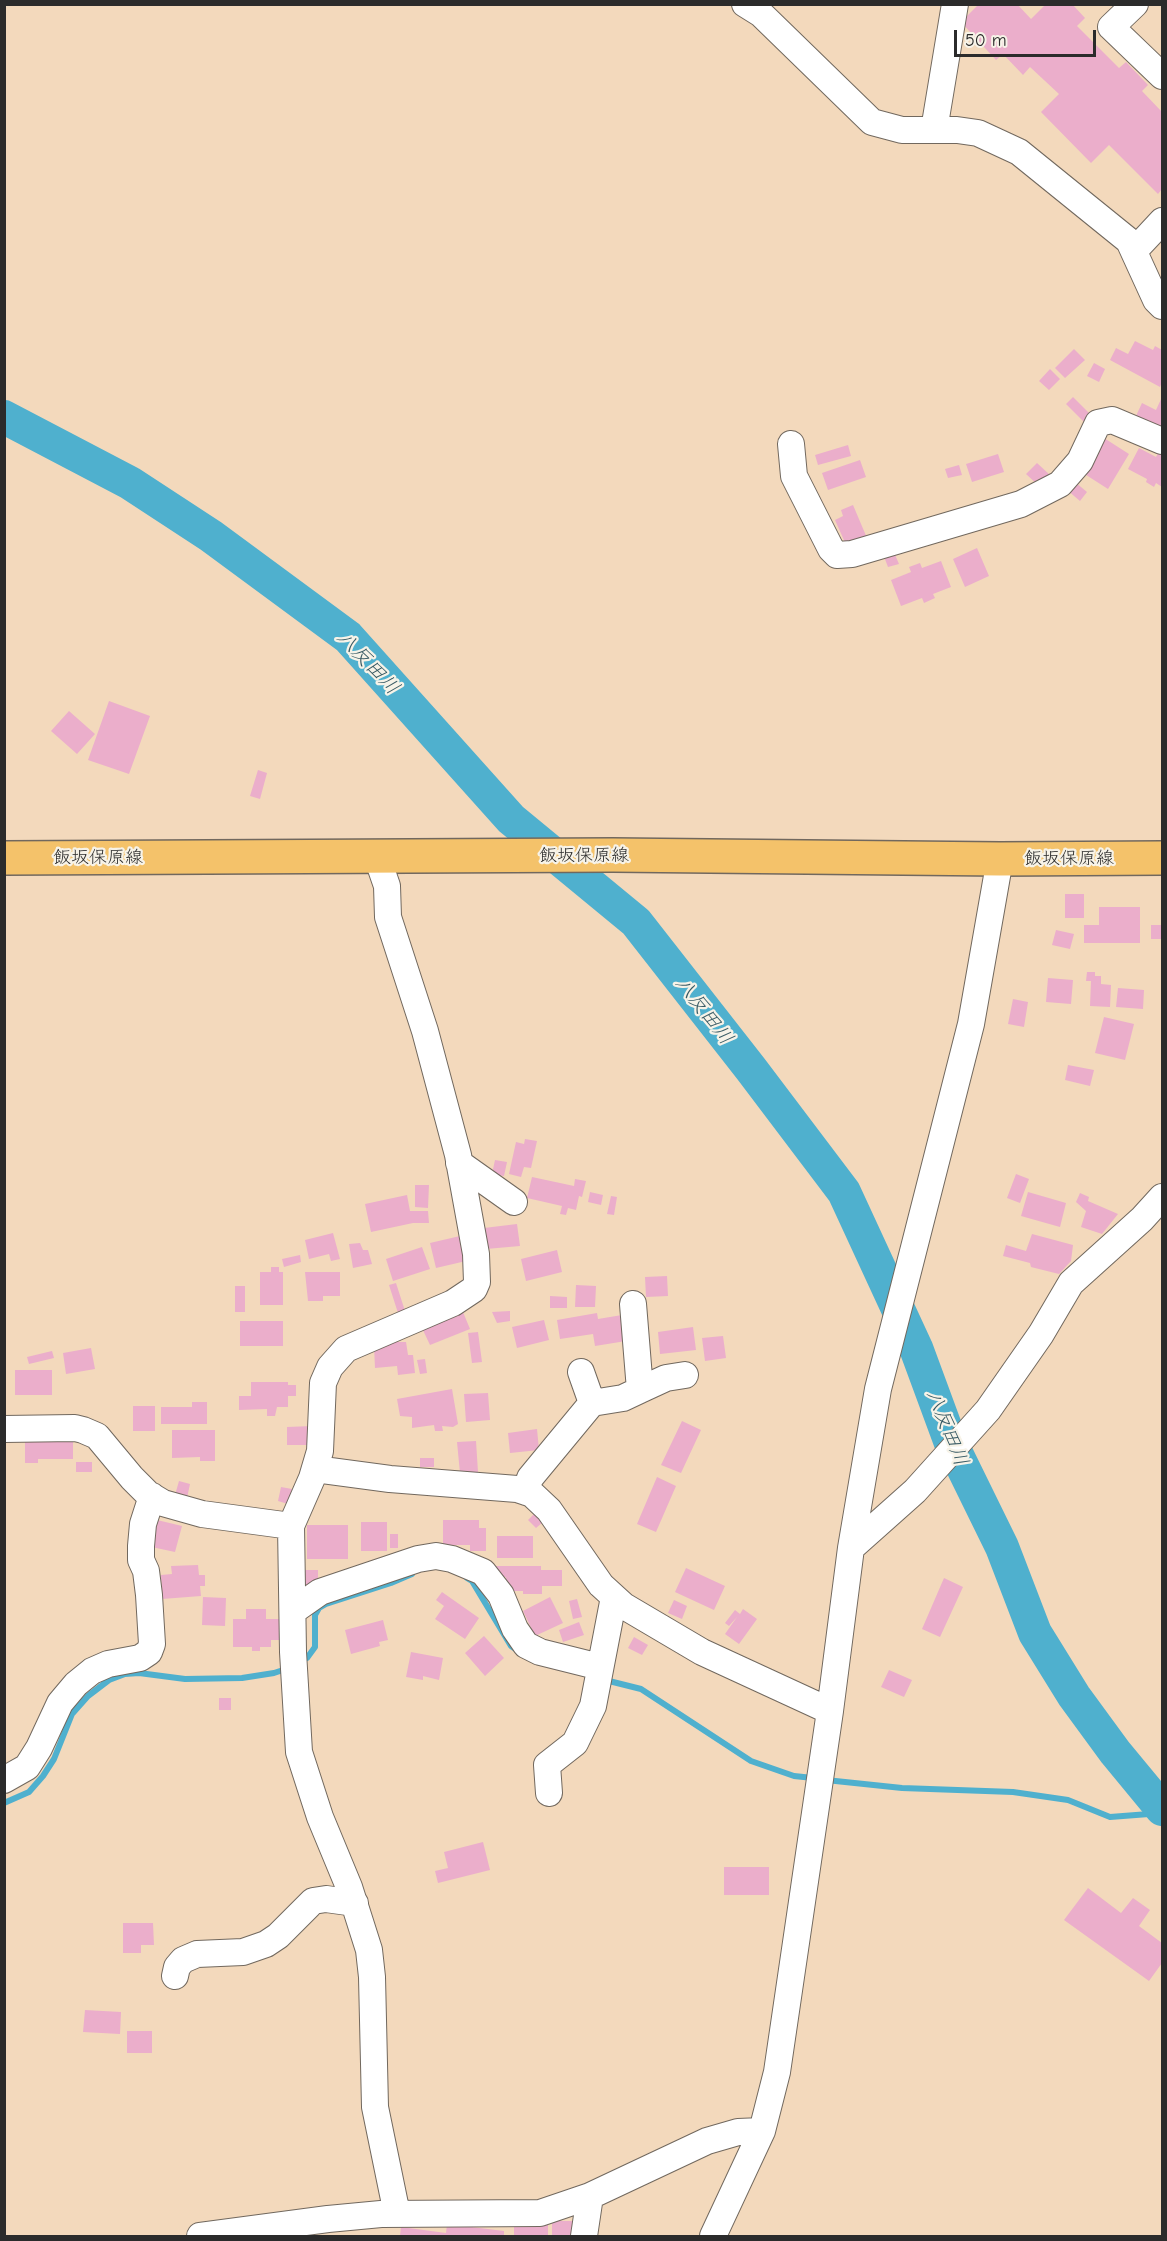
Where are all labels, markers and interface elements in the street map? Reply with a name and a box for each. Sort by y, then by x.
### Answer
scale bar [957,18,1100,56]
text: 50 m [965,30,1007,51]
water label: 八反田川 [332,626,404,700]
street label: 飯坂保原線 [539,845,629,867]
street label: 飯坂保原線 [53,847,143,869]
street label: 飯坂保原線 [1024,848,1114,870]
water label: 八反田川 [670,972,738,1050]
water label: 八反田川 [921,1386,973,1470]

